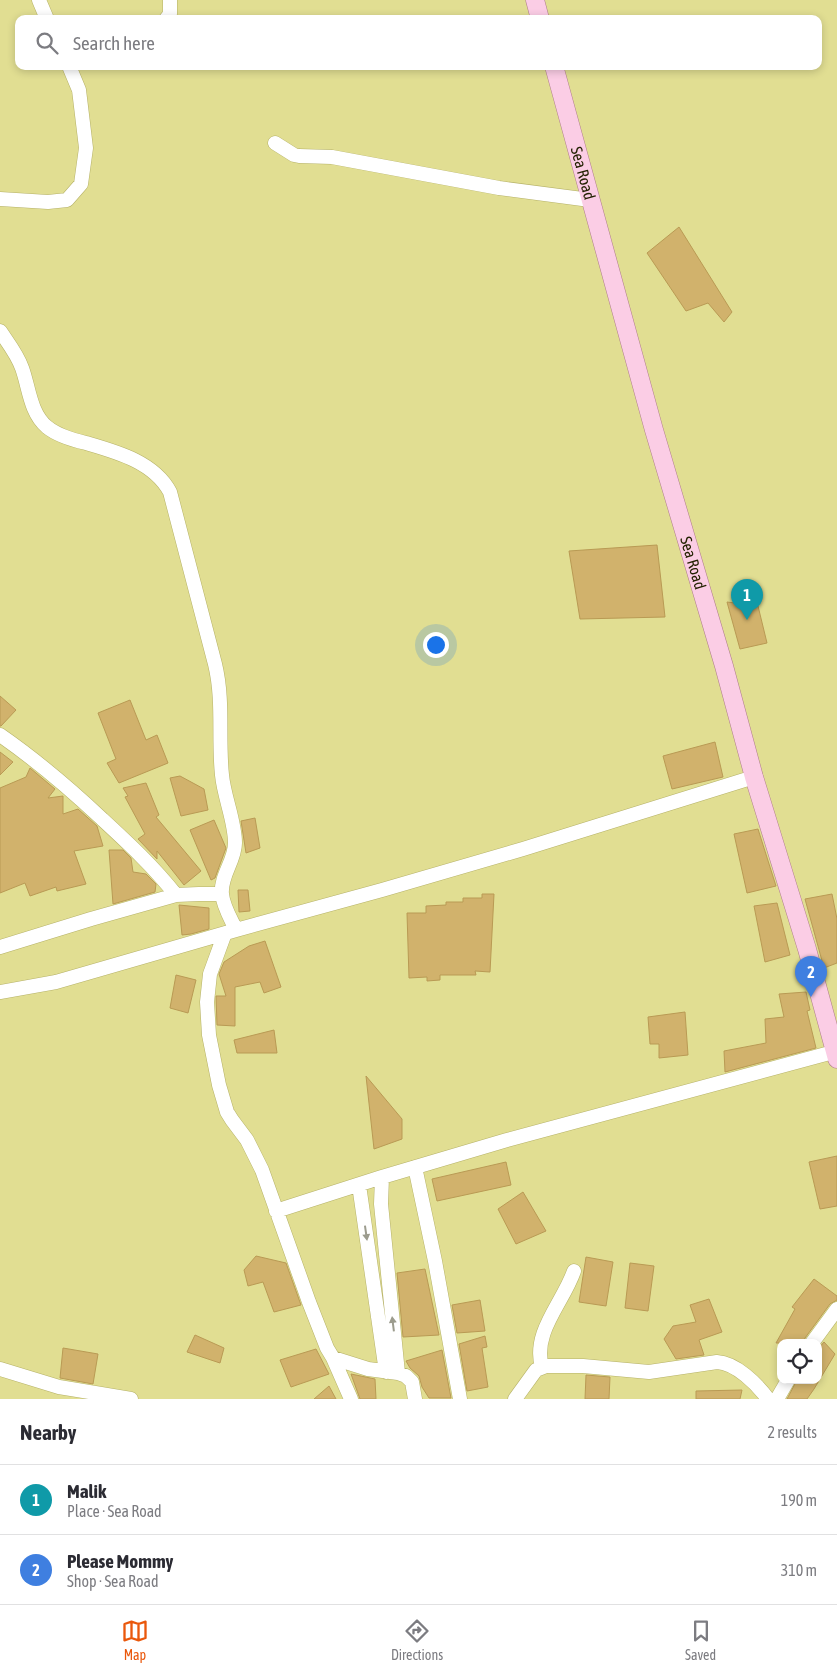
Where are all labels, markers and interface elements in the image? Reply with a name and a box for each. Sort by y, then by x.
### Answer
search box [15,15,822,70]
icon: search [33,29,61,57]
text: Search here [73,32,155,54]
street label: Sea Road [568,144,599,202]
street label: Sea Road [677,534,710,591]
pin: 1 [731,579,763,620]
your location [423,632,449,658]
pin: 2 [795,956,827,997]
one-way arrow [362,1226,370,1242]
one-way arrow [389,1316,397,1332]
map controls [777,1339,822,1384]
button: locate [777,1339,822,1384]
text: Nearby [20,1420,76,1444]
text: 2 results [767,1423,817,1441]
text: Malik [67,1480,106,1502]
text: 1 [32,1491,40,1509]
text: 190 m [781,1491,817,1509]
text: Place · Sea Road [67,1502,162,1520]
text: Please Mommy [67,1550,173,1572]
text: 2 [32,1561,40,1579]
text: 310 m [781,1561,817,1579]
text: Shop · Sea Road [67,1572,159,1590]
tab: Map [121,1617,149,1663]
tab: Directions [391,1617,443,1663]
tab: Saved [685,1617,716,1663]

